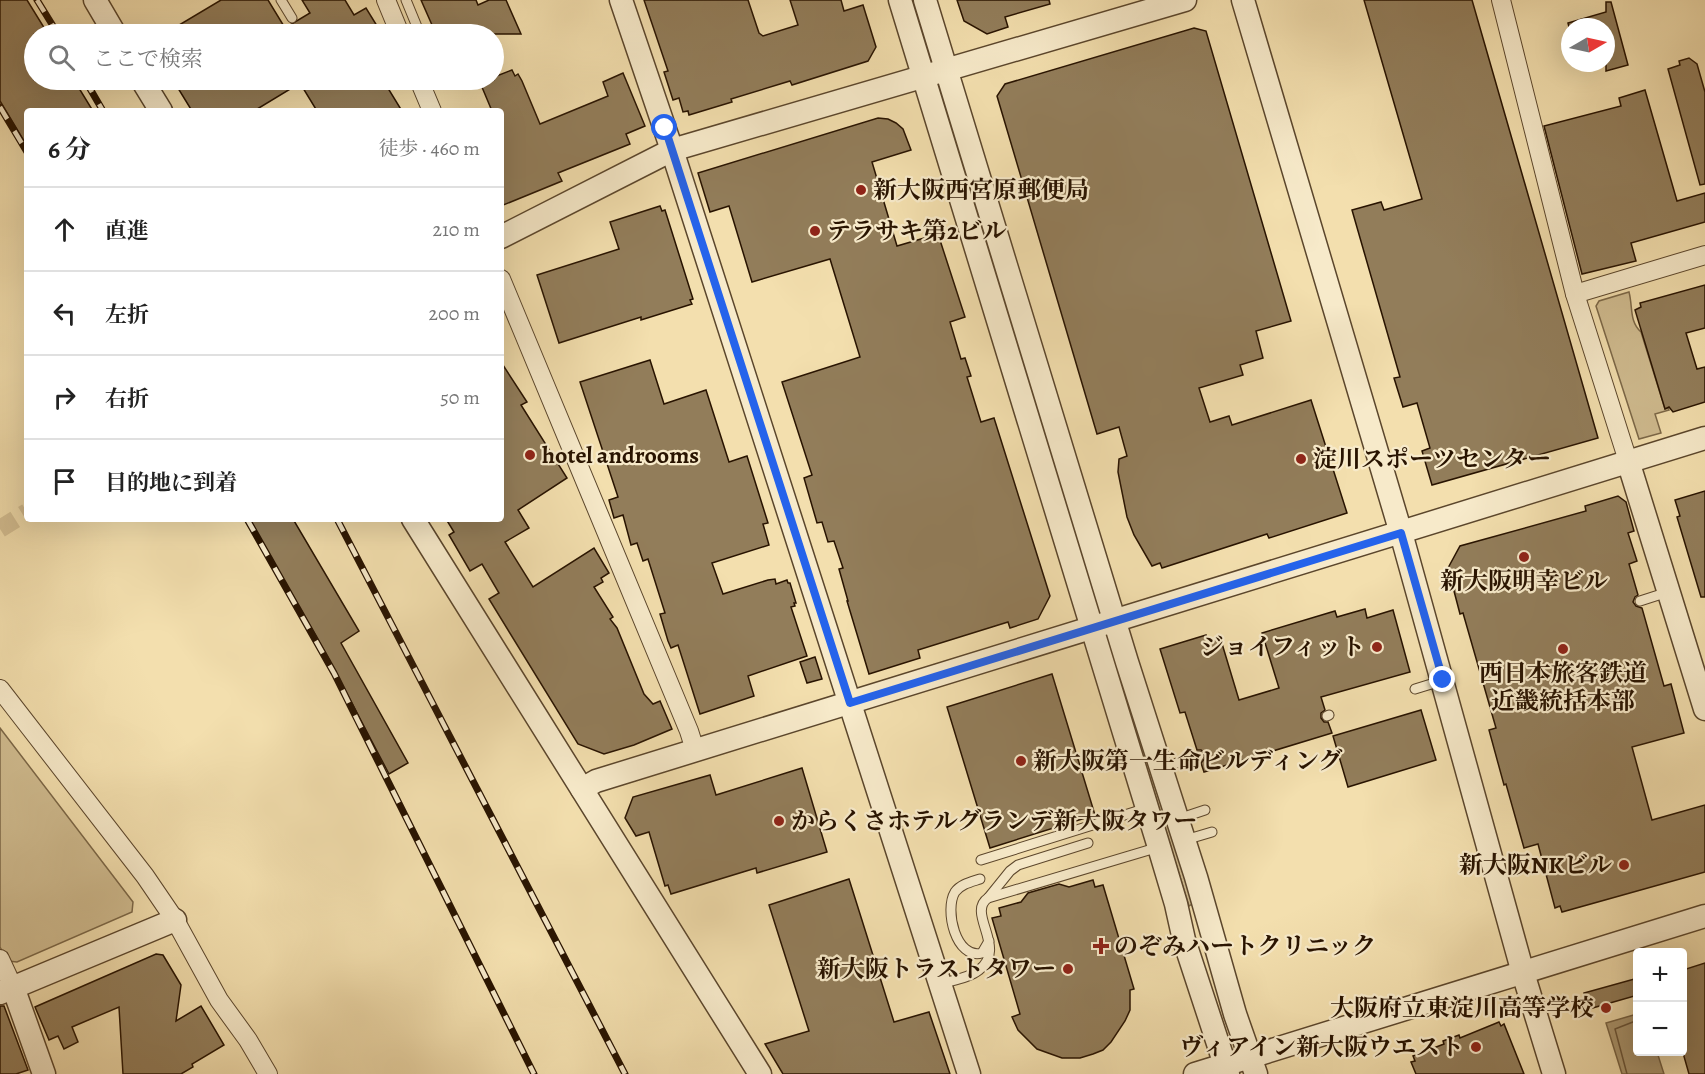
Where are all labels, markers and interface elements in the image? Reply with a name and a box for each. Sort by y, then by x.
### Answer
north arrow [1561,18,1615,72]
search box [24,24,504,90]
icon: search [45,41,78,74]
text: ここで検索 [93,44,203,74]
route start [651,114,677,140]
text: 6 分 [48,132,91,167]
text: 徒歩 · 460 m [379,135,480,162]
place label: 新大阪西宮原郵便局 [873,174,1089,206]
marker: 新大阪西宮原郵便局 [854,183,868,197]
icon: ahead [48,213,81,246]
place label: テラサキ第2ビル [827,215,1007,247]
text: 直進 [105,216,149,246]
text: 210 m [432,216,480,243]
marker: テラサキ第2ビル [808,224,822,238]
icon: left [48,297,81,330]
text: 左折 [105,300,149,330]
text: 200 m [429,300,480,327]
icon: right [48,381,81,414]
text: 右折 [105,384,149,414]
text: 50 m [440,384,480,411]
place label: hotel androoms [542,439,699,471]
place label: 淀川スポーツセンター [1313,443,1551,475]
marker: hotel androoms [523,448,537,462]
marker: 淀川スポーツセンター [1294,452,1308,466]
icon: arrive [48,465,81,498]
text: 目的地に到着 [105,468,237,498]
marker: 新大阪明幸ビル [1517,550,1531,564]
place label: 新大阪明幸ビル [1440,565,1608,597]
place label: ジョイフィット [1200,631,1365,663]
marker: ジョイフィット [1370,640,1384,654]
marker: 西日本旅客鉄道 近畿統括本部 [1556,642,1570,656]
place label: 西日本旅客鉄道 近畿統括本部 [1479,657,1647,717]
route end [1429,666,1455,692]
place label: 新大阪第一生命ビルディング [1033,745,1343,777]
marker: 新大阪第一生命ビルディング [1014,754,1028,768]
place label: からくさホテルグランデ新大阪タワー [791,805,1197,837]
marker: からくさホテルグランデ新大阪タワー [772,814,786,828]
place label: 新大阪NKビル [1459,849,1612,881]
marker: 新大阪NKビル [1617,858,1631,872]
place label: のぞみハートクリニック [1114,930,1376,962]
marker: のぞみハートクリニック [1092,937,1110,955]
map controls [1633,948,1687,1056]
button: + [1633,948,1687,1002]
place label: 新大阪トラストタワー [817,953,1056,985]
marker: 新大阪トラストタワー [1061,962,1075,976]
place label: 大阪府立東淀川高等学校 [1330,992,1594,1024]
marker: 大阪府立東淀川高等学校 [1599,1001,1613,1015]
button: − [1633,1002,1687,1056]
place label: ヴィアイン新大阪ウエスト [1180,1031,1464,1063]
marker: ヴィアイン新大阪ウエスト [1469,1040,1483,1054]

